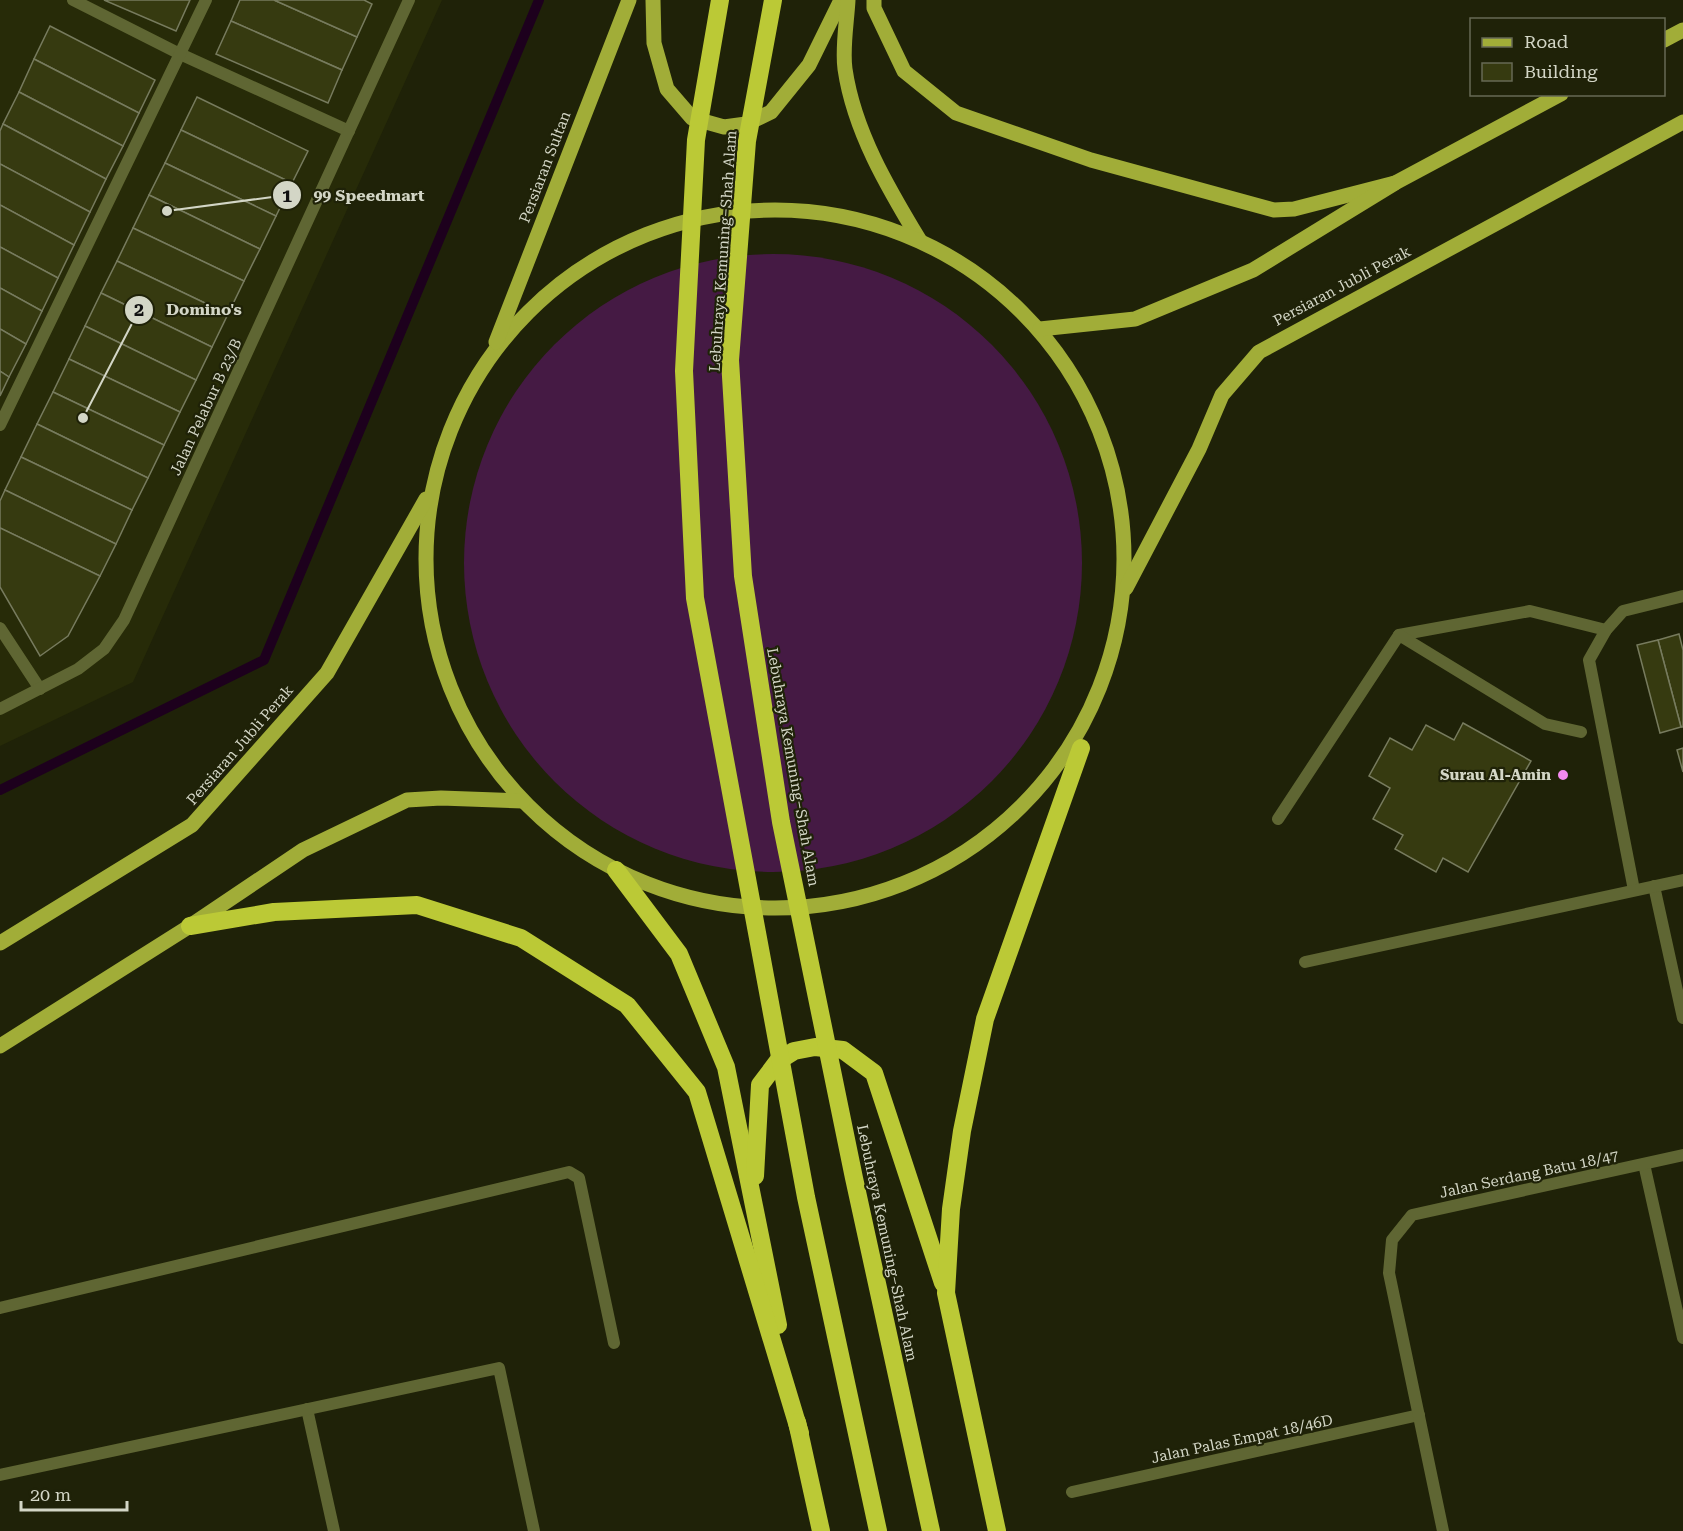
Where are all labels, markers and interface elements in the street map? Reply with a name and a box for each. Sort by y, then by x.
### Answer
legend [1470,18,1665,96]
text: Road [1524,31,1569,52]
text: Building [1524,61,1598,82]
street label: Persiaran Sultan [515,108,575,225]
street label: Lebuhraya Kemuning–Shah Alam [706,129,740,372]
callout: 99 Speedmart [272,178,437,212]
text: 1 [282,185,292,206]
text: 99 Speedmart [313,186,425,205]
street label: Persiaran Jubli Perak [1270,242,1414,330]
callout: Domino's [124,293,254,327]
text: 2 [134,299,144,320]
text: Domino's [166,300,242,319]
street label: Jalan Pelabur B 23/B [166,336,246,478]
street label: Lebuhraya Kemuning–Shah Alam [763,646,823,888]
street label: Persiaran Jubli Perak [183,681,297,809]
place label: Surau Al-Amin [1440,766,1551,784]
marker: Surau Al-Amin [1556,768,1570,782]
street label: Lebuhraya Kemuning–Shah Alam [853,1123,921,1363]
street label: Jalan Serdang Batu 18/47 [1438,1146,1620,1202]
street label: Jalan Palas Empat 18/46D [1149,1411,1335,1467]
scale bar [21,1474,128,1512]
text: 20 m [30,1484,71,1505]

